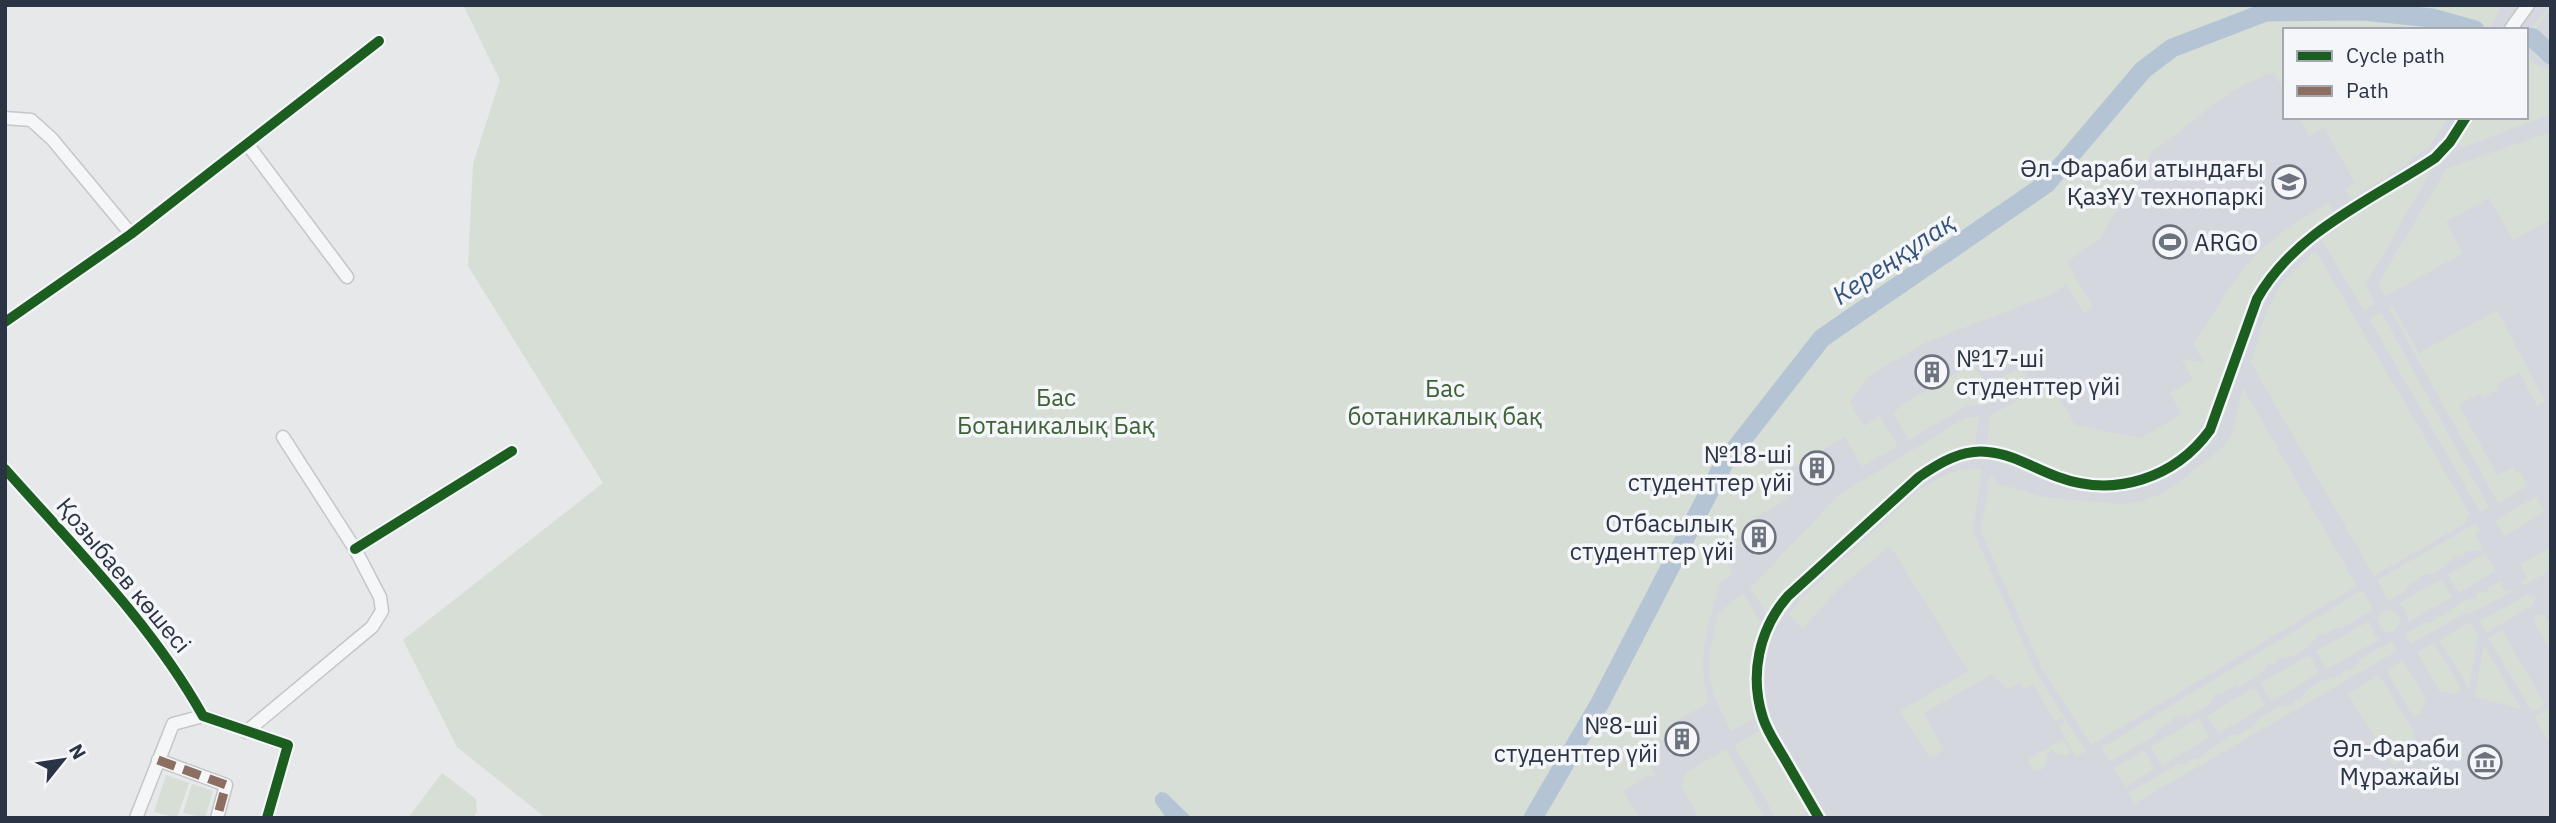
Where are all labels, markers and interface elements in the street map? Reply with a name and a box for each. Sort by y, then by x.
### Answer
legend [2283,28,2528,119]
text: Cycle path [2346,41,2445,69]
text: Path [2346,76,2389,104]
place label: Әл-Фараби атындағы ҚазҰУ технопаркі [2020,152,2264,212]
school or university icon: Әл-Фараби атындағы ҚазҰУ технопаркі [2270,163,2308,201]
water label: Кереңқұлақ [1825,204,1962,312]
sports icon: ARGO [2151,223,2189,261]
place label: ARGO [2194,226,2258,258]
place label: №17-ші студенттер үйі [1956,342,2120,402]
building icon: №17-ші студенттер үйі [1913,353,1951,391]
park label: Бас ботаникалық бақ [1348,372,1542,432]
park label: Бас Ботаникалық Бақ [957,381,1155,441]
place label: №18-ші студенттер үйі [1628,438,1792,498]
building icon: №18-ші студенттер үйі [1798,449,1836,487]
street label: Қозыбаев көшесі [50,491,198,659]
place label: Отбасылық студенттер үйі [1570,507,1734,567]
building icon: Отбасылық студенттер үйі [1740,518,1778,556]
place label: №8-ші студенттер үйі [1494,709,1658,769]
building icon: №8-ші студенттер үйі [1663,720,1701,758]
north arrow [28,725,98,795]
place label: Әл-Фараби Мұражайы [2332,732,2460,792]
text: N [64,740,92,763]
museum icon: Әл-Фараби Мұражайы [2466,743,2504,781]

